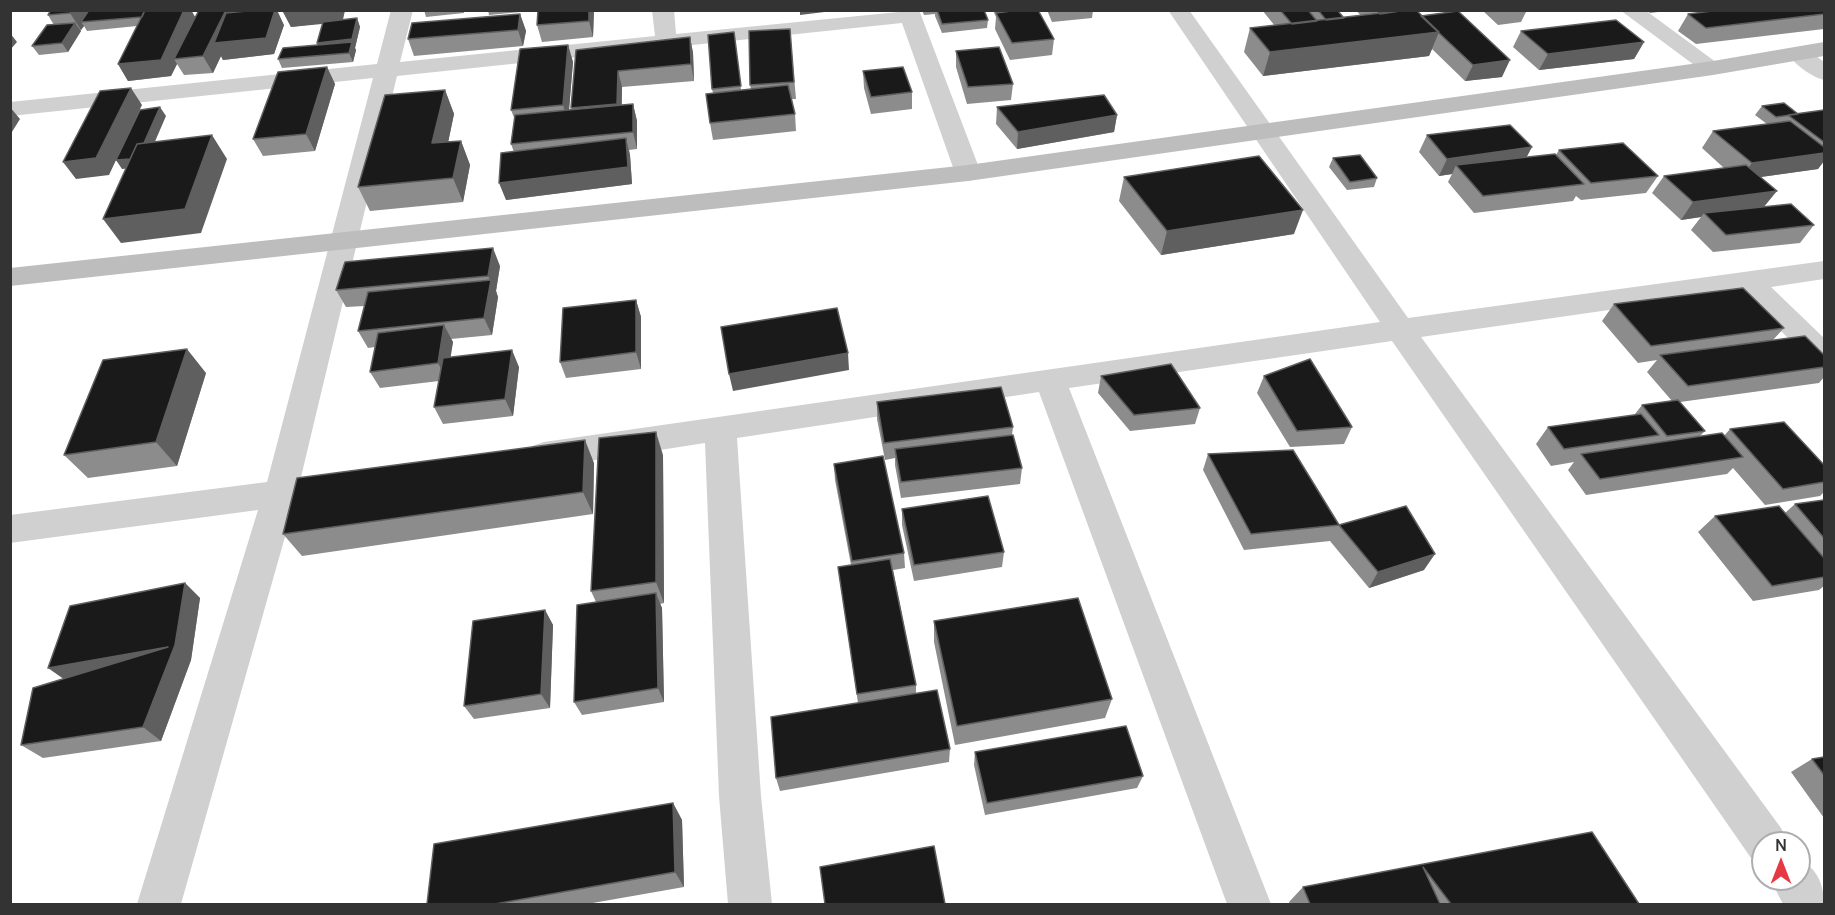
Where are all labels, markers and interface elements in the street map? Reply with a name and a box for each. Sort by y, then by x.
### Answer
north arrow [1751,831,1811,891]
text: N [1775,834,1787,856]

